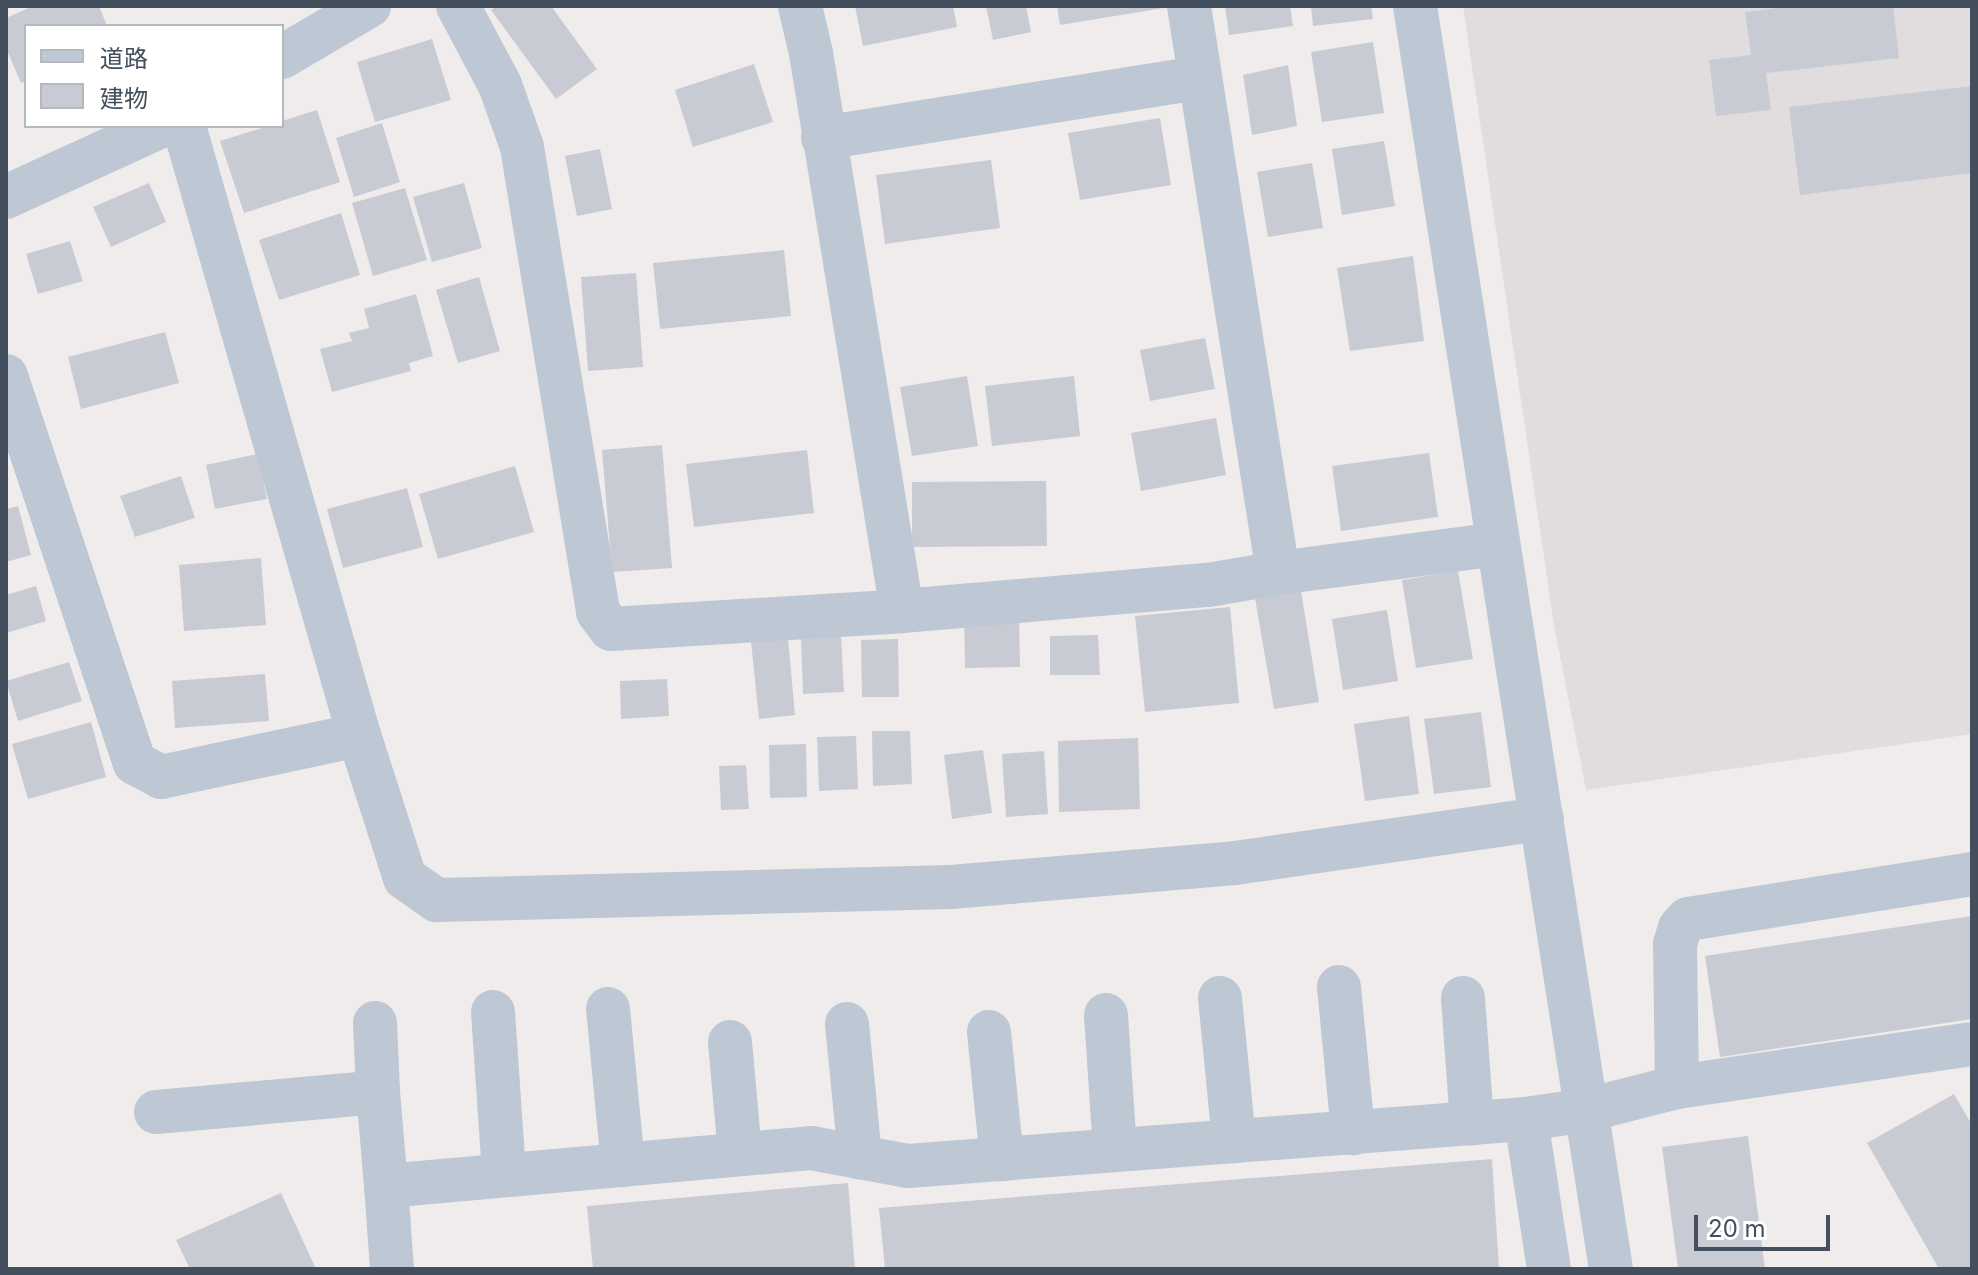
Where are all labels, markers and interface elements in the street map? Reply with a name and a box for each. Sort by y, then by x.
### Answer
legend [24,24,284,128]
text: 道路 [100,44,148,73]
text: 建物 [100,84,148,113]
scale bar [1698,1199,1834,1249]
text: 20 m [1708,1214,1766,1243]

